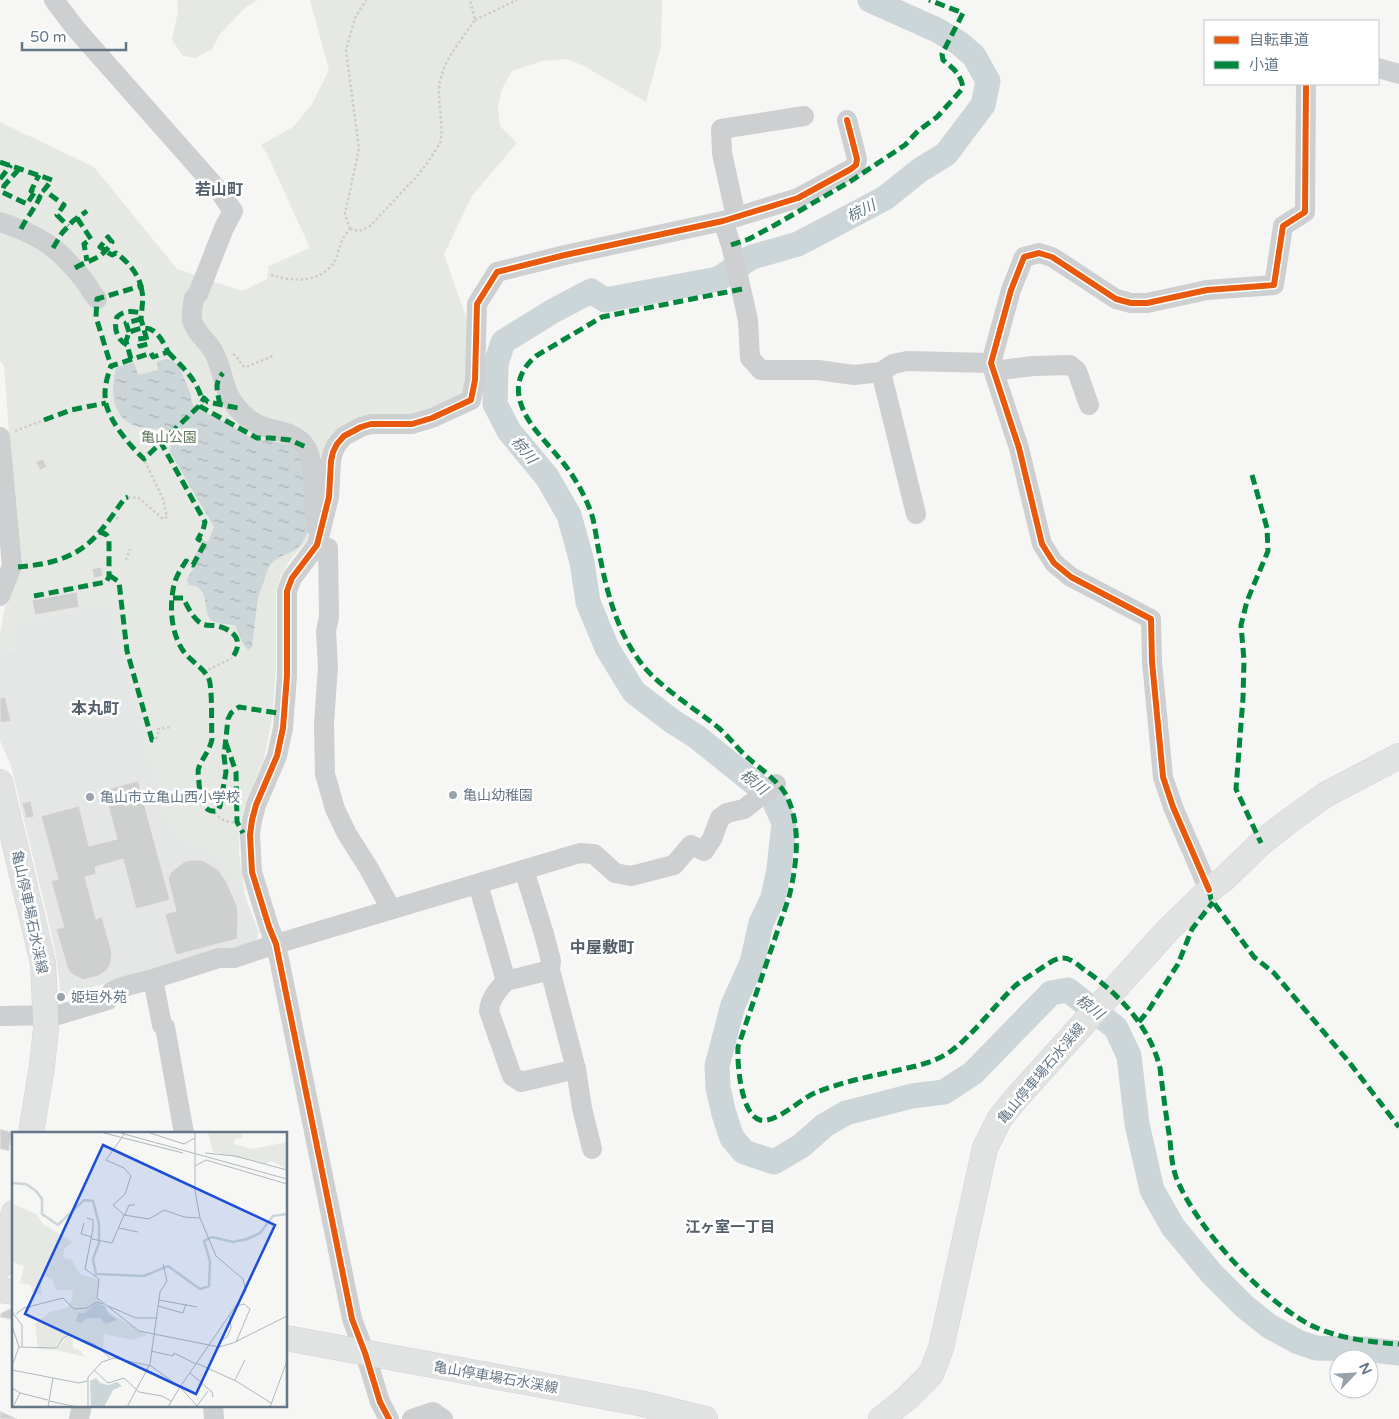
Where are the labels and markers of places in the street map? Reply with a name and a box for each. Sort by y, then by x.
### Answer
place label: 亀山幼稚園 [463,787,533,804]
place label: 亀山市立亀山西小学校 [100,789,240,806]
marker: 亀山幼稚園 [447,789,459,801]
marker: 亀山市立亀山西小学校 [84,791,96,803]
place label: 姫垣外苑 [71,989,127,1006]
marker: 姫垣外苑 [55,991,67,1003]

